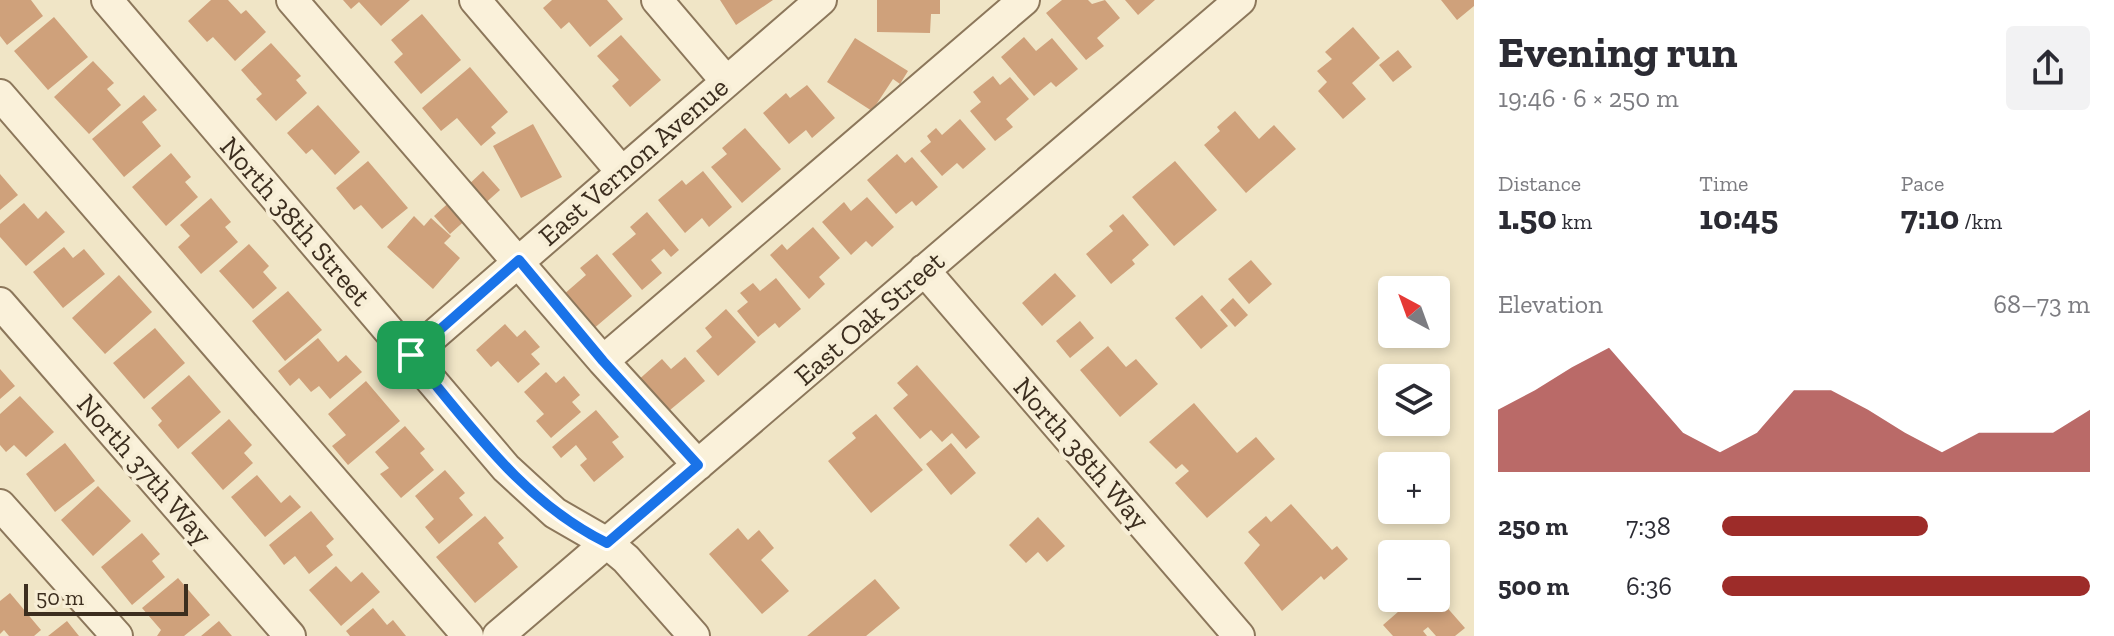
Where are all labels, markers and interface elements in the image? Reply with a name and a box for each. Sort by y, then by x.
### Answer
text: Evening run [1498,25,1738,78]
button: share [2006,26,2090,110]
street label: East Vernon Avenue [532,70,735,253]
text: 19:46 · 6 × 250 m [1498,82,1679,114]
street label: North 38th Street [213,130,378,313]
text: Distance [1498,170,1581,197]
text: Time [1699,170,1748,197]
text: Pace [1901,170,1944,197]
text: 1.50 [1498,197,1557,238]
text: 10:45 [1699,197,1778,238]
text: 7:10 [1901,197,1959,238]
text: km [1557,208,1592,235]
text: /km [1959,208,2002,235]
street label: East Oak Street [788,244,951,392]
north arrow [1378,276,1450,348]
map controls [1378,276,1450,612]
text: Elevation [1498,288,1603,320]
text: 68–73 m [1993,288,2090,320]
pin [377,321,445,389]
icon: arrive [389,333,433,377]
button: layers [1378,364,1450,436]
street label: North 38th Way [1007,371,1157,537]
street label: North 37th Way [70,387,219,552]
button: + [1378,452,1450,524]
text: 250 m [1498,510,1568,542]
text: 7:38 [1626,510,1671,542]
button: − [1378,540,1450,612]
text: 500 m [1498,570,1569,602]
text: 6:36 [1626,570,1672,602]
scale bar [24,580,188,616]
text: 50 m [36,584,84,611]

